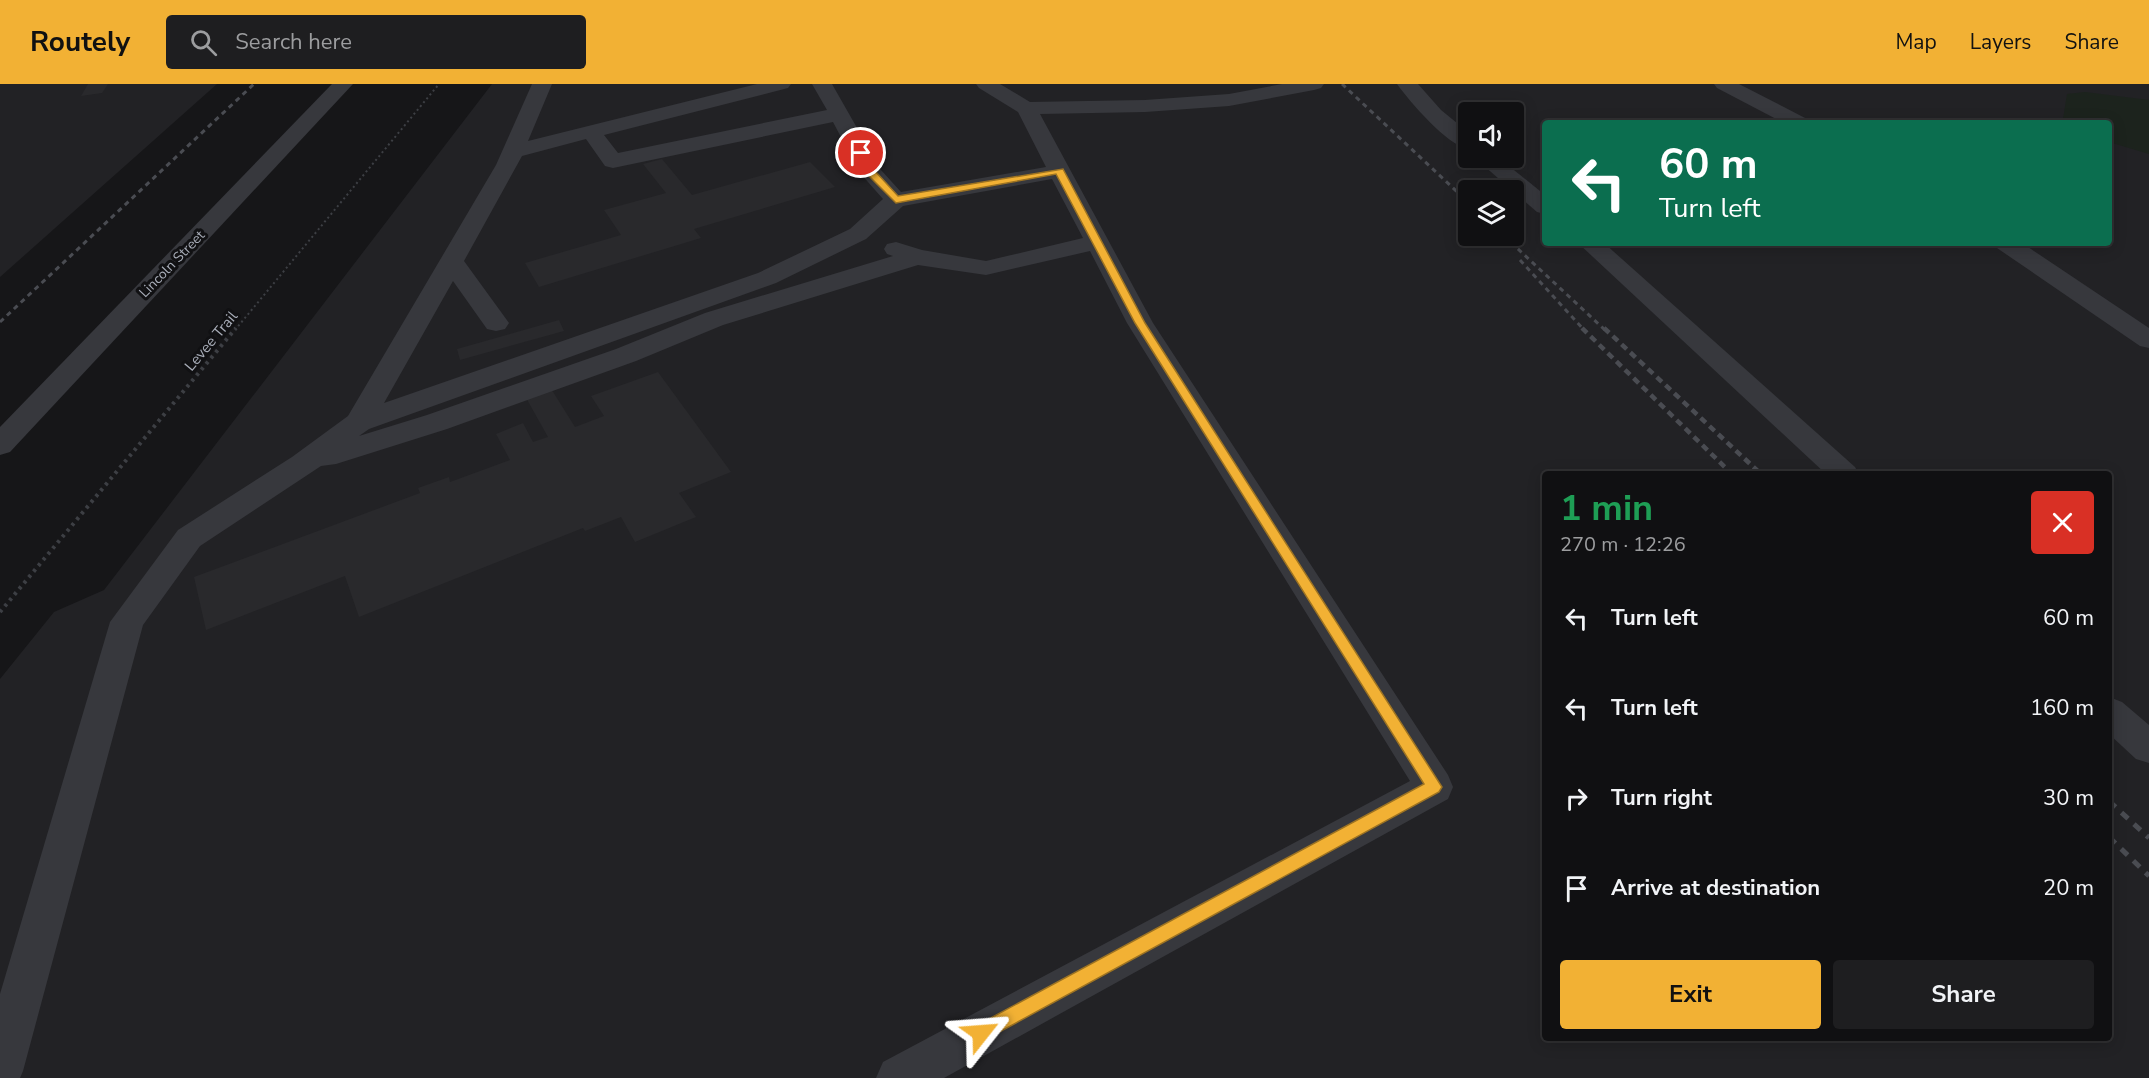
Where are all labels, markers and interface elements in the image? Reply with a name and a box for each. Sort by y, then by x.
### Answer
search box [166,15,586,69]
text: Routely [30,23,130,61]
icon: search [187,26,220,59]
text: Search here [235,27,352,57]
text: Map [1895,28,1937,56]
text: Layers [1970,28,2031,56]
text: Share [2064,28,2119,56]
map controls [1458,102,1524,246]
button: sound [1458,102,1524,168]
pin [835,127,886,178]
icon: arrive [844,136,877,169]
text: 60 m [1659,136,1758,193]
icon: left [1560,144,1638,222]
button: layers [1458,180,1524,246]
text: Turn left [1659,190,1760,227]
street label: Lincoln Street [135,226,209,302]
street label: Levee Trail [180,306,242,375]
text: 1 min [1560,484,1653,533]
button: close [2031,491,2094,554]
text: 270 m · 12:26 [1560,531,1686,558]
icon: left [1560,602,1593,635]
text: Turn left [1611,603,1698,633]
text: 60 m [2043,603,2094,633]
icon: left [1560,692,1593,725]
text: Turn left [1611,693,1698,723]
text: 160 m [2030,693,2094,723]
icon: right [1560,782,1593,815]
text: Turn right [1611,783,1712,813]
text: 30 m [2043,783,2094,813]
icon: arrive [1560,872,1593,905]
text: Arrive at destination [1611,873,1820,903]
text: 20 m [2043,873,2094,903]
button: Exit [1560,960,1821,1029]
button: Share [1833,960,2094,1029]
position arrow [949,1001,1013,1065]

